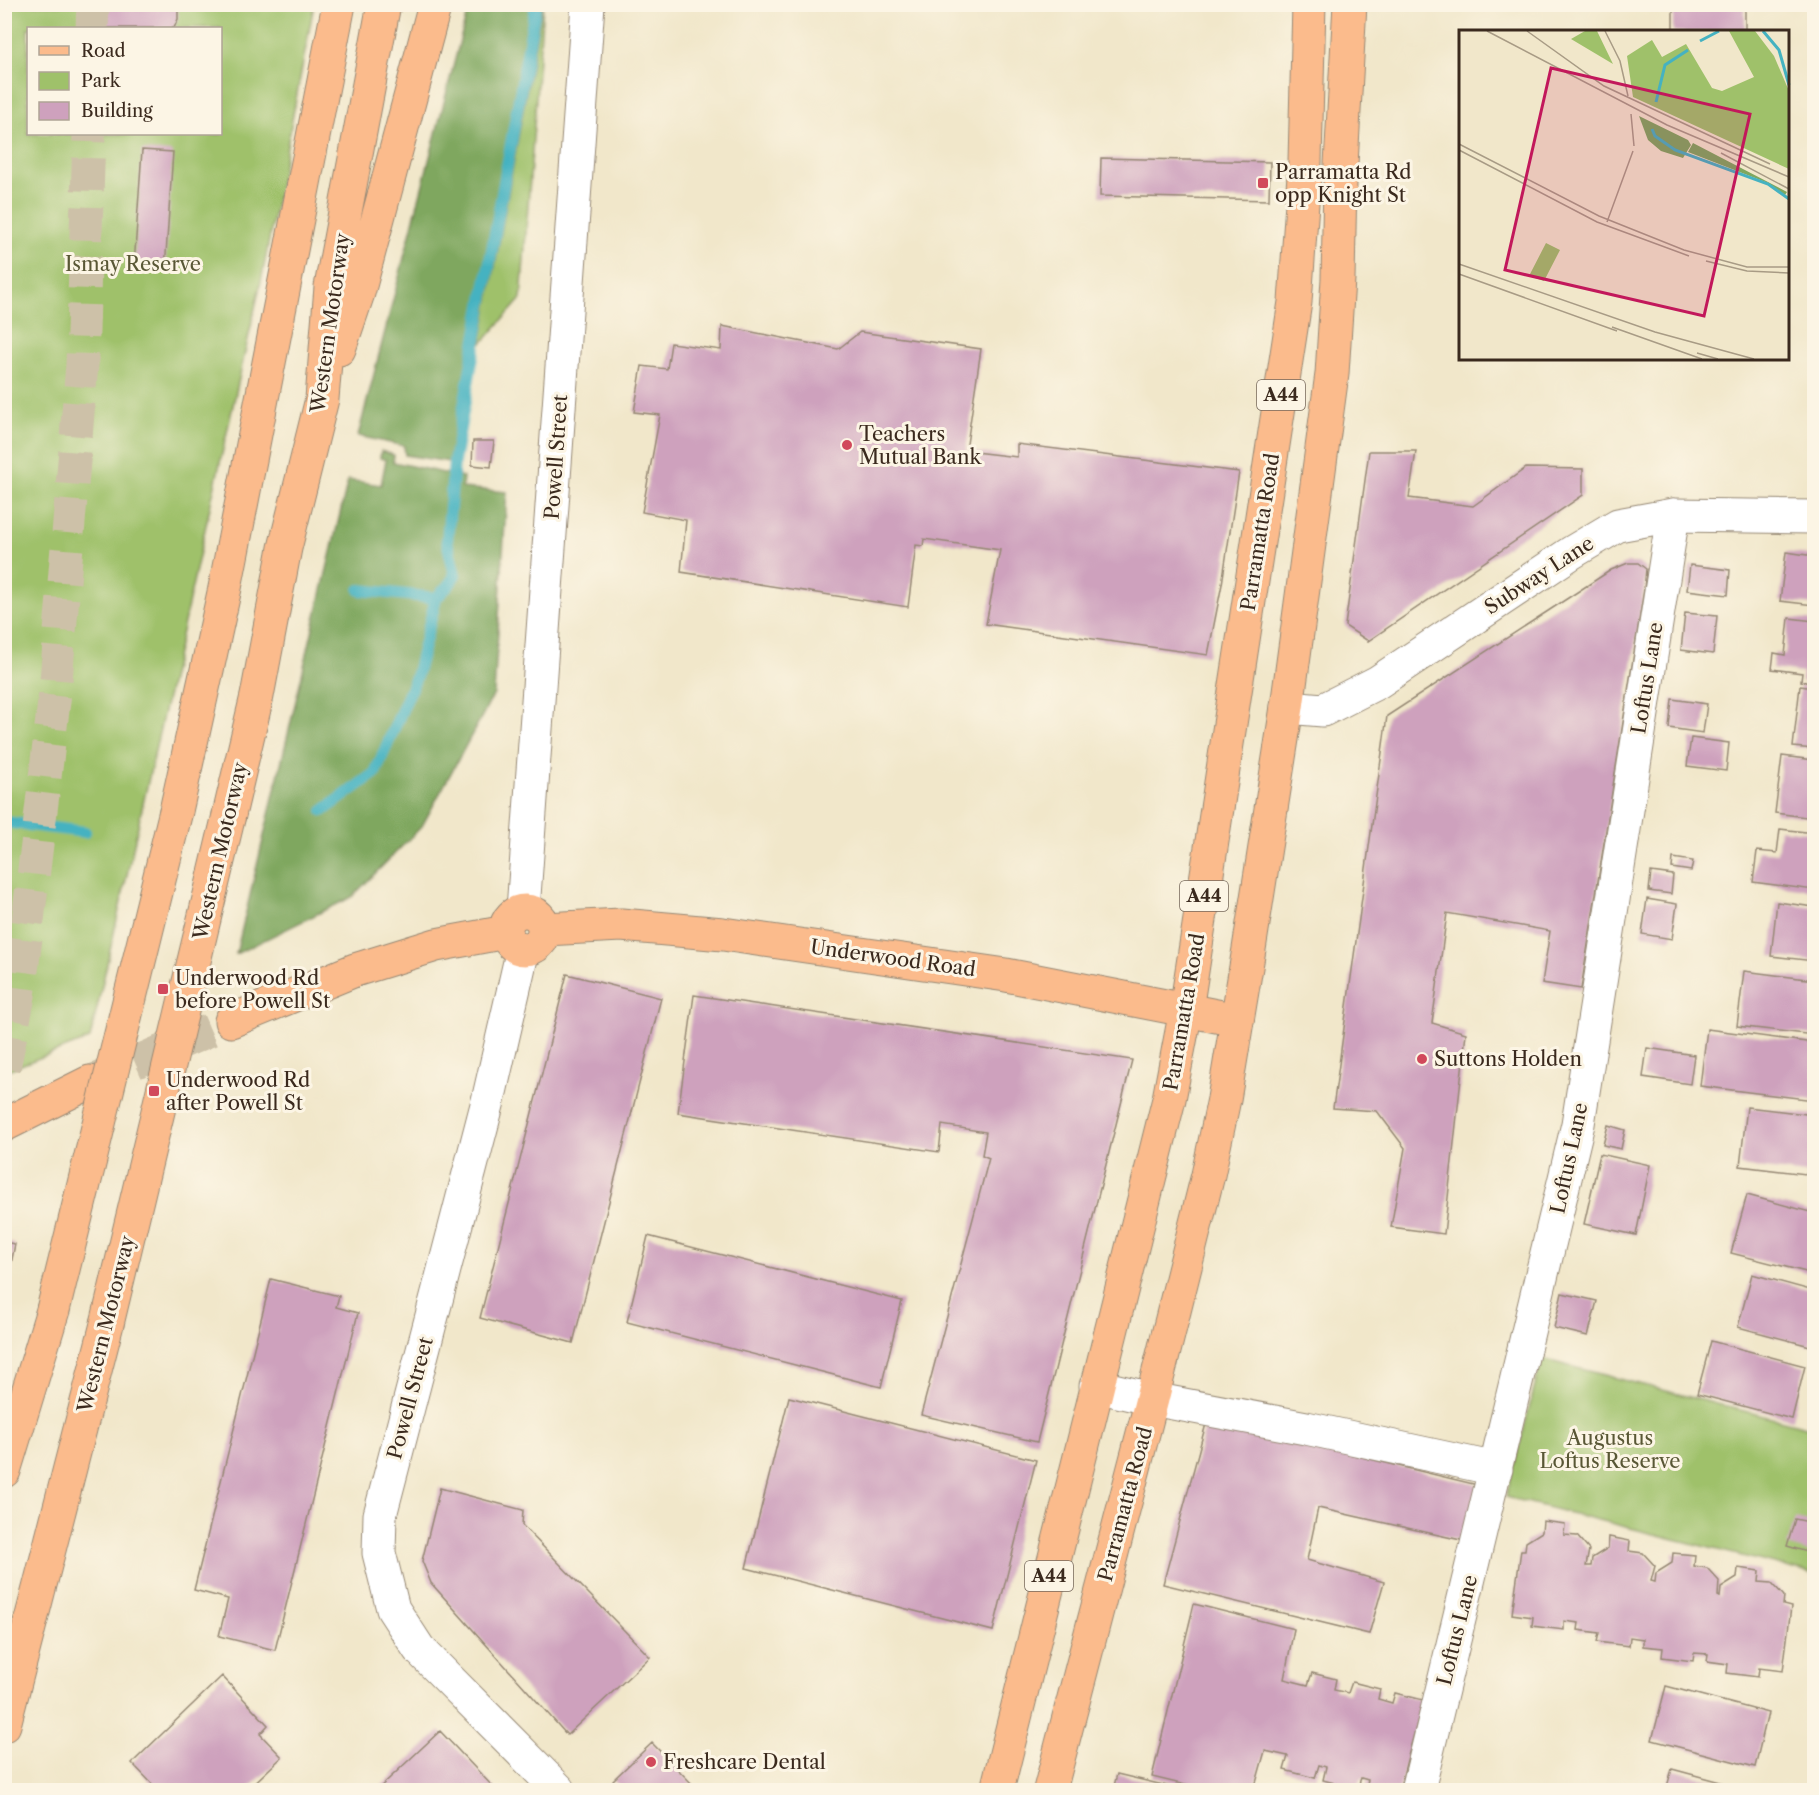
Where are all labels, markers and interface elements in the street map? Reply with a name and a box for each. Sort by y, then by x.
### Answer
legend [27,27,222,135]
inset map [1459,30,1789,360]
text: Road [81,40,126,62]
text: Park [81,70,122,92]
text: Building [81,100,153,122]
place label: Parramatta Rd opp Knight St [1275,160,1412,207]
marker: Parramatta Rd opp Knight St [1256,176,1270,190]
street label: Western Motorway [305,231,355,416]
park label: Ismay Reserve [65,252,201,276]
road number: A44 [1257,380,1305,410]
street label: Powell Street [540,394,572,520]
place label: Teachers Mutual Bank [859,422,982,469]
marker: Teachers Mutual Bank [840,438,854,452]
street label: Parramatta Road [1236,452,1284,612]
street label: Subway Lane [1480,531,1598,619]
street label: Loftus Lane [1626,620,1668,736]
street label: Western Motorway [188,759,252,943]
road number: A44 [1180,881,1228,911]
street label: Parramatta Road [1158,932,1210,1092]
street label: Underwood Road [809,935,977,981]
place label: Underwood Rd before Powell St [175,966,330,1013]
marker: Underwood Rd before Powell St [156,982,170,996]
place label: Suttons Holden [1434,1047,1582,1071]
marker: Suttons Holden [1415,1052,1429,1066]
place label: Underwood Rd after Powell St [166,1068,310,1115]
marker: Underwood Rd after Powell St [147,1084,161,1098]
street label: Loftus Lane [1546,1100,1592,1216]
street label: Western Motorway [72,1232,140,1416]
street label: Powell Street [382,1334,438,1462]
street label: Parramatta Road [1093,1424,1157,1584]
park label: Augustus Loftus Reserve [1540,1426,1681,1473]
road number: A44 [1025,1561,1073,1591]
street label: Loftus Lane [1432,1572,1482,1688]
place label: Freshcare Dental [663,1750,826,1774]
marker: Freshcare Dental [644,1755,658,1769]

